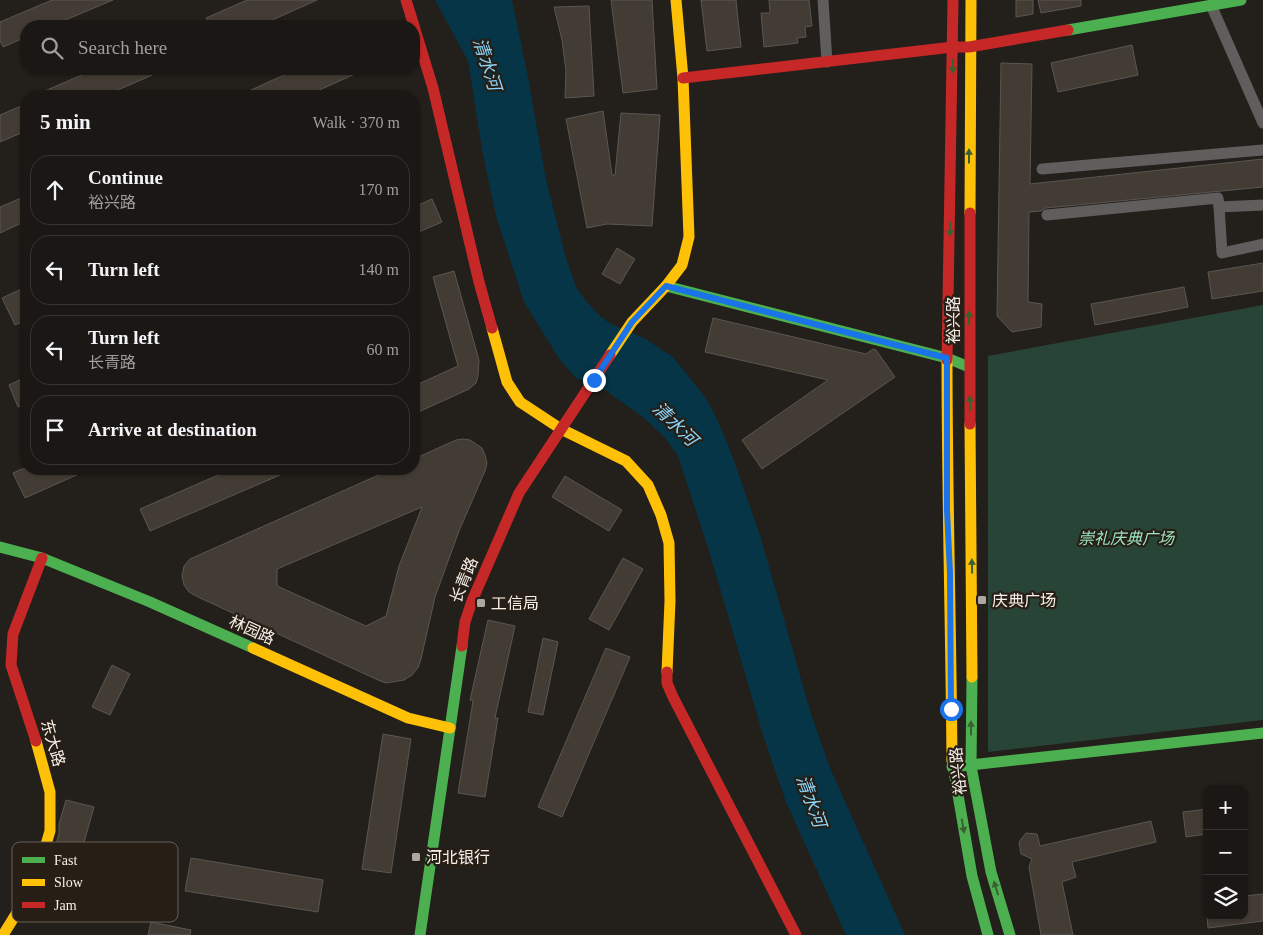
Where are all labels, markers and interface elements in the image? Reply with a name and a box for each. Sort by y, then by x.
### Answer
search box [20,20,420,75]
icon: search [38,34,66,62]
water label: 清水河 [469,35,506,96]
text: Search here [78,37,167,58]
one-way arrow [949,58,957,74]
text: 5 min [40,110,91,134]
text: Walk · 370 m [313,114,400,131]
one-way arrow [965,148,973,164]
text: Continue [88,167,163,188]
icon: ahead [41,176,69,204]
text: 170 m [359,181,399,198]
text: 裕兴路 [88,194,136,211]
one-way arrow [946,221,954,237]
icon: left [41,256,69,284]
text: Turn left [88,259,160,280]
text: 140 m [359,261,399,278]
street label: 裕兴路 [945,296,962,344]
one-way arrow [965,310,973,326]
text: Turn left [88,327,160,348]
icon: left [41,336,69,364]
text: 60 m [367,341,399,358]
text: 长青路 [88,354,136,371]
route end [583,369,606,392]
one-way arrow [965,395,973,411]
water label: 清水河 [649,398,704,452]
icon: arrive [41,416,69,444]
text: Arrive at destination [88,419,257,440]
park label: 崇礼庆典广场 [1078,530,1176,547]
street label: 长青路 [447,555,481,605]
one-way arrow [968,558,976,574]
place label: 庆典广场 [992,592,1056,609]
marker: 庆典广场 [976,594,988,606]
place label: 工信局 [491,595,539,612]
marker: 工信局 [475,597,487,609]
street label: 林园路 [227,612,277,648]
route start [940,698,963,721]
street label: 东大路 [38,718,68,768]
one-way arrow [967,720,975,736]
street label: 裕兴路 [947,746,969,796]
water label: 清水河 [792,772,831,833]
map controls [1203,785,1248,920]
button: + [1203,785,1248,830]
one-way arrow [959,818,967,834]
button: − [1203,830,1248,875]
legend [12,842,178,922]
place label: 河北银行 [426,849,490,866]
marker: 河北银行 [410,851,422,863]
text: Fast [54,853,77,868]
text: Slow [54,875,84,890]
button: layers [1203,875,1248,920]
one-way arrow [991,881,999,896]
text: Jam [54,898,77,913]

